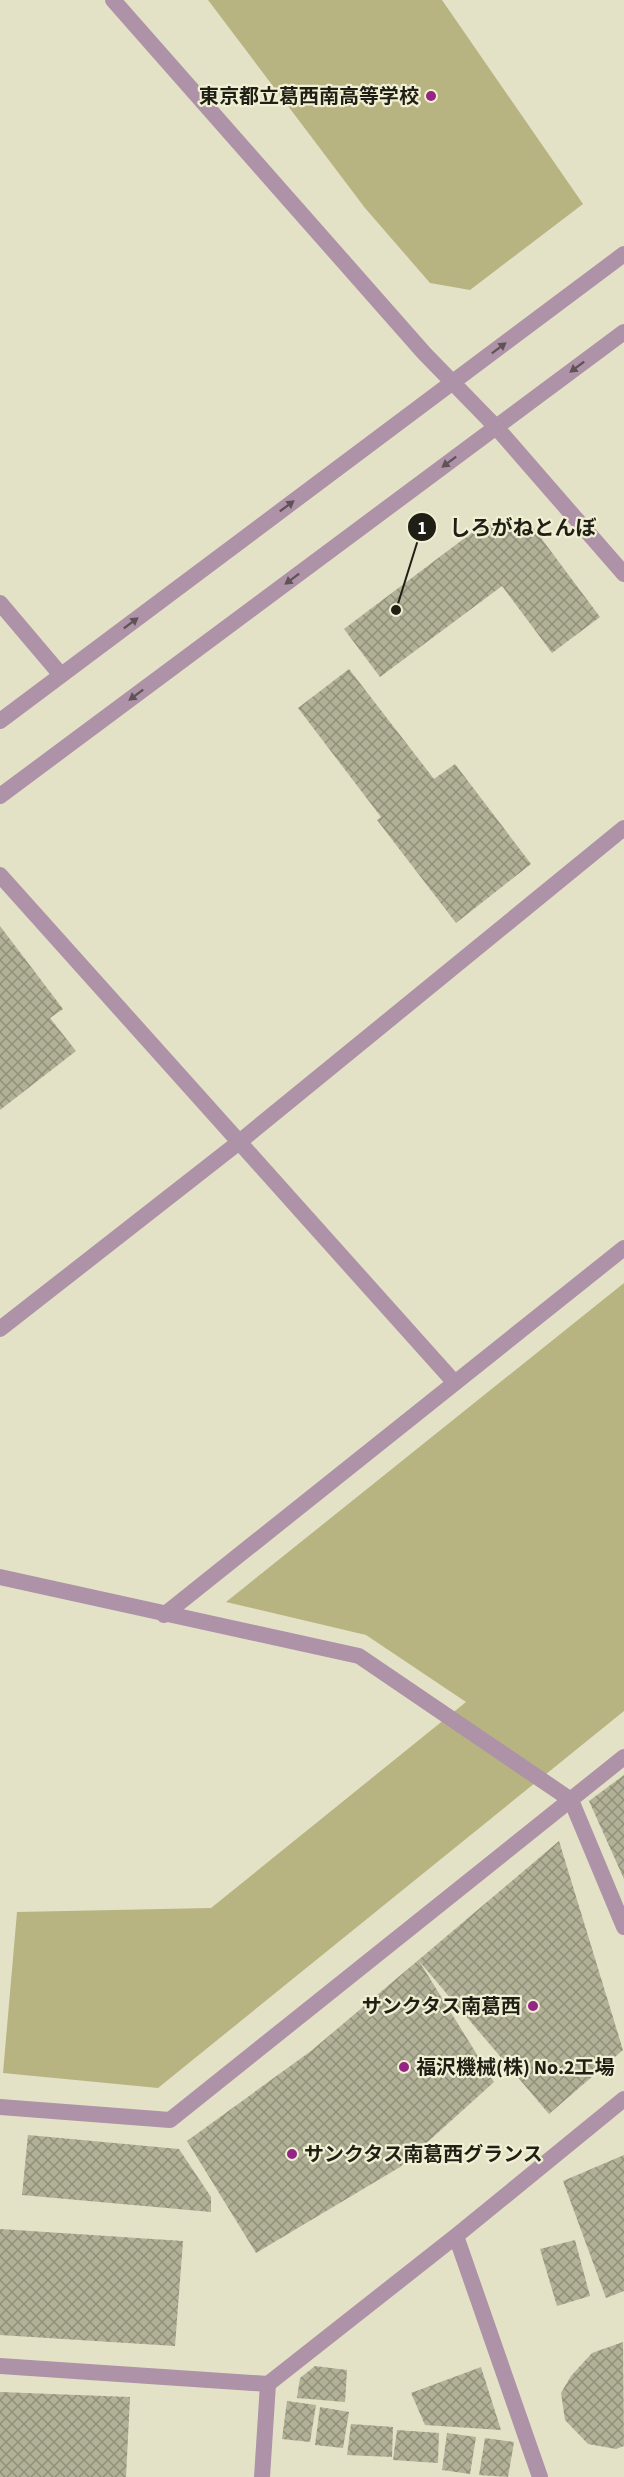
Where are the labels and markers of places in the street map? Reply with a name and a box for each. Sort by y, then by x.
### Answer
place label: 東京都立葛西南高等学校 [199,83,419,111]
marker: 東京都立葛西南高等学校 [424,89,438,103]
callout: しろがねとんぼ [407,508,608,547]
place label: サンクタス南葛西 [362,1993,521,2021]
marker: サンクタス南葛西 [526,1999,540,2013]
place label: 福沢機械(株) No.2工場 [416,2054,615,2082]
marker: 福沢機械(株) No.2工場 [397,2060,411,2074]
place label: サンクタス南葛西グランス [304,2141,543,2169]
marker: サンクタス南葛西グランス [285,2147,299,2161]

